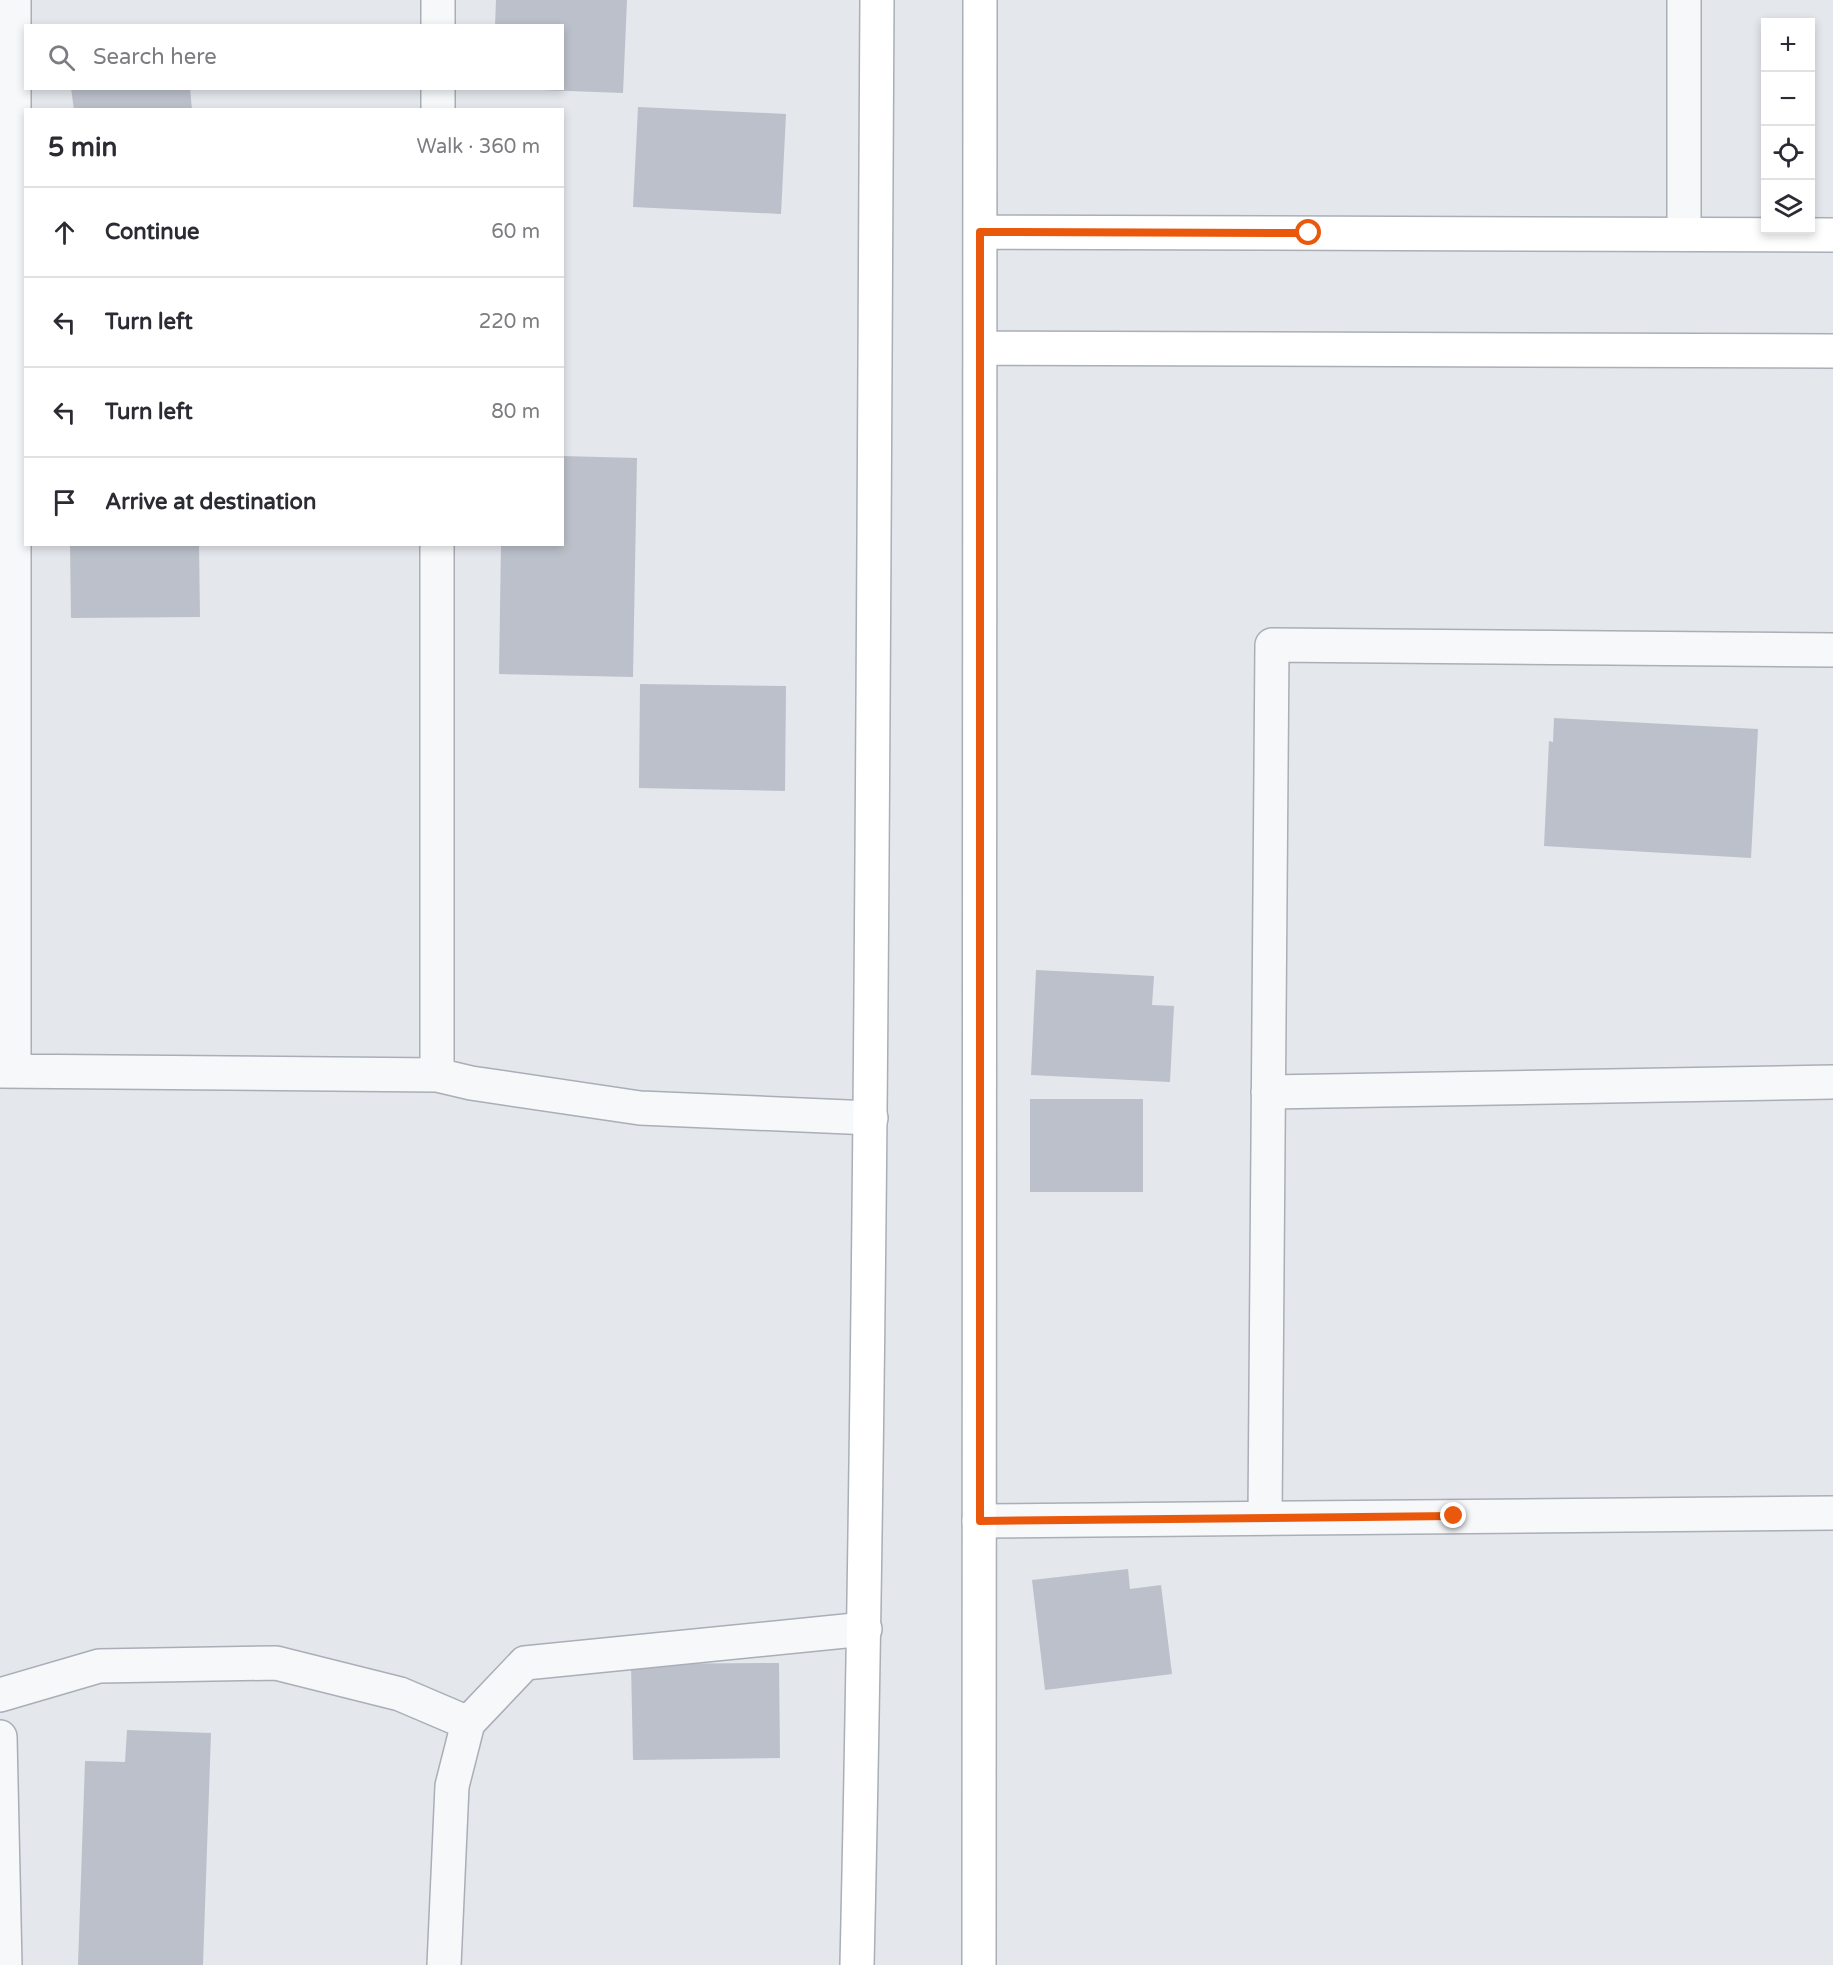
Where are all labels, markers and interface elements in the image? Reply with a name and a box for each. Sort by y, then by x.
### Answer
map controls [1761,18,1815,234]
button: + [1761,18,1815,72]
search box [24,24,564,90]
icon: search [45,41,78,74]
text: Search here [93,44,217,70]
button: − [1761,72,1815,126]
button: locate [1761,126,1815,180]
text: 5 min [48,132,117,163]
text: Walk · 360 m [417,135,540,159]
button: layers [1761,180,1815,234]
icon: ahead [48,216,81,249]
text: Continue [105,219,200,245]
route start [1295,219,1321,245]
text: 60 m [491,220,540,244]
icon: left [48,306,81,339]
text: Turn left [105,309,193,335]
text: 220 m [479,310,540,334]
icon: left [48,396,81,429]
text: Turn left [105,399,193,425]
text: 80 m [491,400,540,424]
icon: arrive [48,486,81,519]
text: Arrive at destination [105,489,316,515]
route end [1440,1502,1466,1528]

